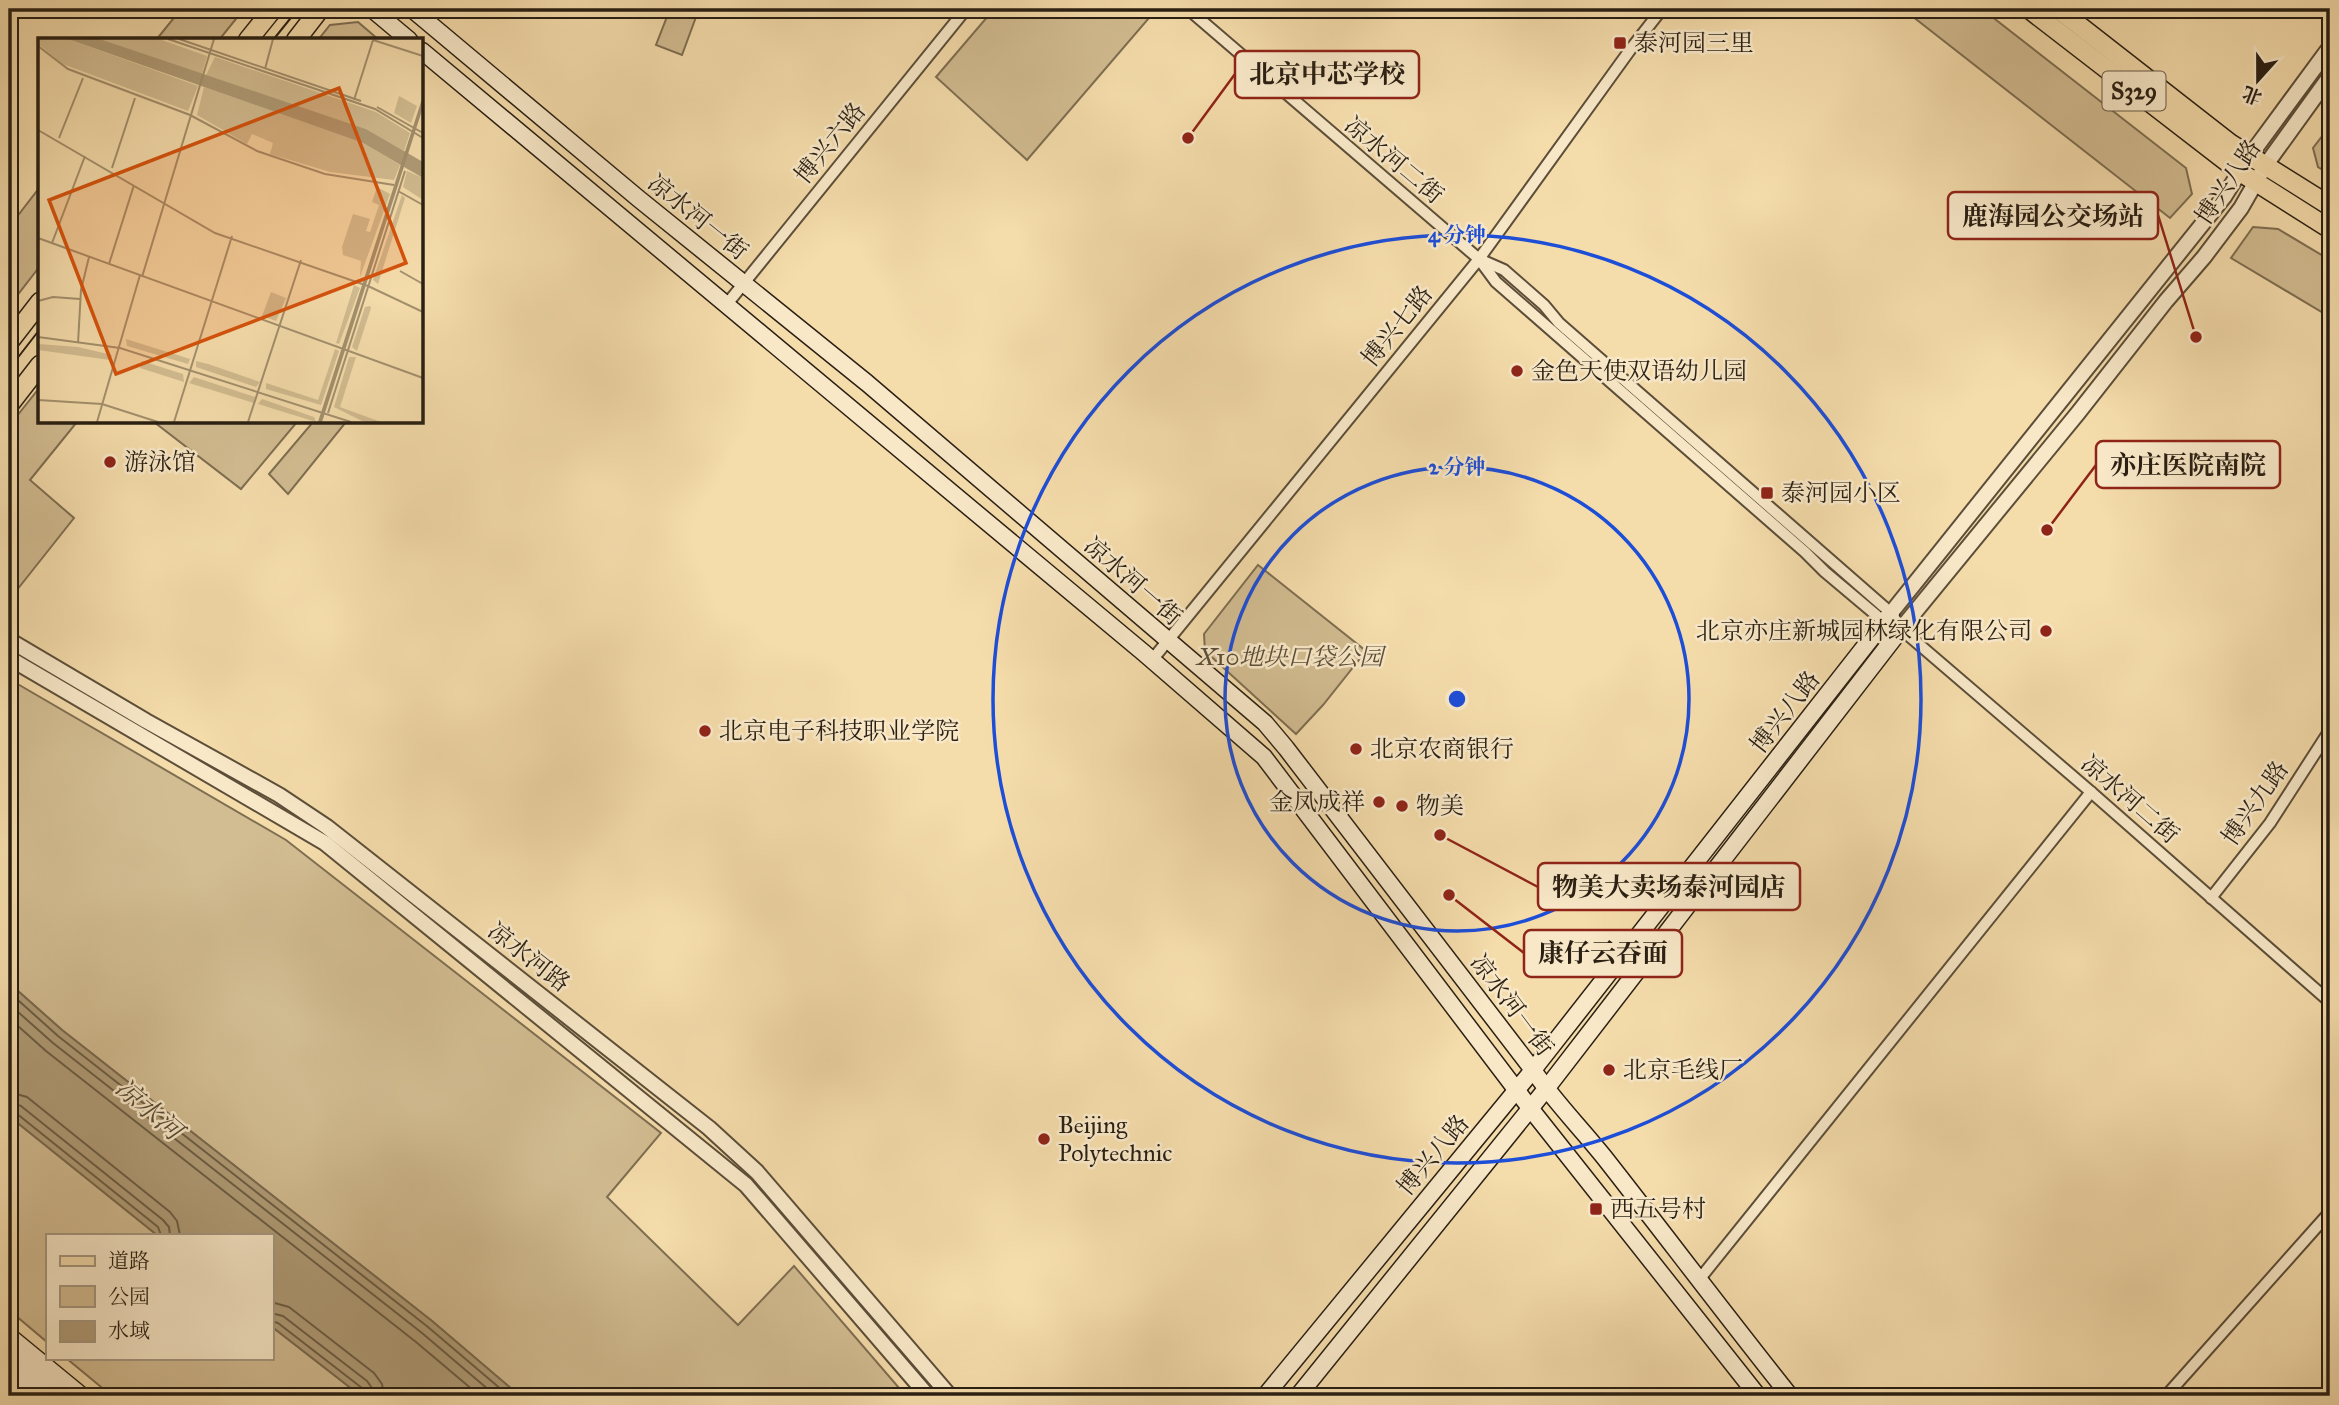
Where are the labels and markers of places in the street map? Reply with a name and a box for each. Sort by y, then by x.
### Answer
place label: 泰河园三里 [1634,28,1754,58]
marker: 泰河园三里 [1612,35,1628,51]
callout: 北京中芯学校 [1235,51,1419,98]
callout: 鹿海园公交场站 [1948,192,2158,239]
place label: 金色天使双语幼儿园 [1531,356,1747,386]
marker: 金色天使双语幼儿园 [1509,363,1525,379]
callout: 亦庄医院南院 [2096,441,2280,488]
place label: 游泳馆 [124,447,196,477]
marker: 游泳馆 [102,454,118,470]
place label: 泰河园小区 [1781,478,1901,508]
marker: 泰河园小区 [1759,485,1775,501]
place label: 北京亦庄新城园林绿化有限公司 [1696,616,2032,646]
marker: 北京亦庄新城园林绿化有限公司 [2038,623,2054,639]
centre of rings [1445,687,1469,711]
place label: 北京电子科技职业学院 [719,716,959,746]
marker: 北京电子科技职业学院 [697,723,713,739]
place label: 北京农商银行 [1370,734,1514,764]
marker: 北京农商银行 [1348,741,1364,757]
place label: 金凤成祥 [1269,787,1365,817]
place label: 物美 [1416,791,1464,821]
marker: 金凤成祥 [1371,794,1387,810]
marker: 物美 [1394,798,1410,814]
callout: 物美大卖场泰河园店 [1538,863,1800,910]
callout: 康仔云吞面 [1524,930,1682,977]
place label: 北京毛线厂 [1623,1055,1743,1085]
marker: 北京毛线厂 [1601,1062,1617,1078]
place label: Beijing Polytechnic [1058,1110,1172,1168]
marker: Beijing Polytechnic [1036,1131,1052,1147]
place label: 西五号村 [1610,1194,1706,1224]
marker: 西五号村 [1588,1201,1604,1217]

